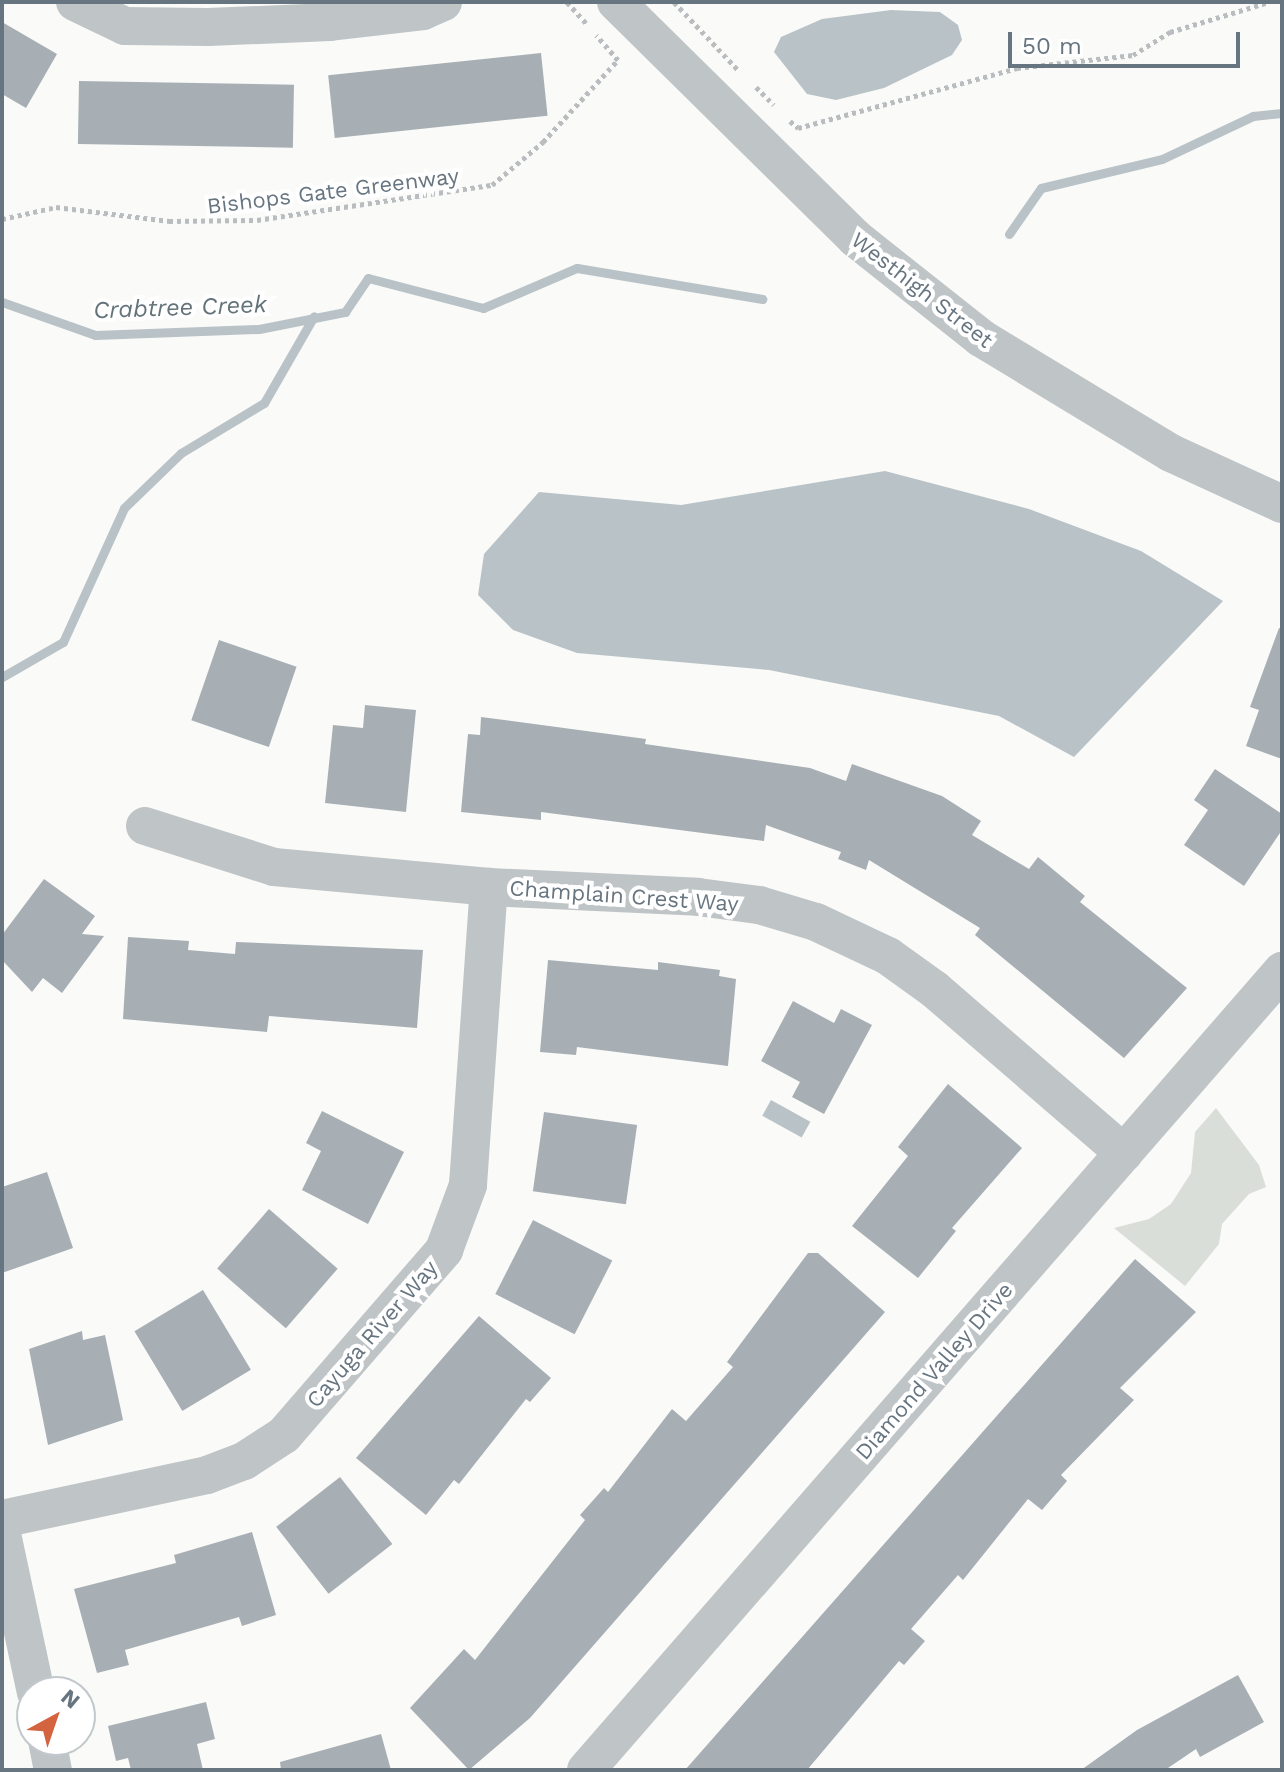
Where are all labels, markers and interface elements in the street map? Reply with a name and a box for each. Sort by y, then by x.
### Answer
scale bar [1012,16,1244,66]
text: 50 m [1022,32,1082,60]
street label: Bishops Gate Greenway [206,162,460,220]
street label: Westhigh Street [846,227,998,353]
water label: Crabtree Creek [93,291,267,325]
street label: Champlain Crest Way [508,875,740,917]
street label: Cayuga River Way [300,1254,444,1414]
street label: Diamond Valley Drive [849,1276,1019,1466]
north arrow [16,1676,96,1756]
text: N [56,1684,85,1714]

